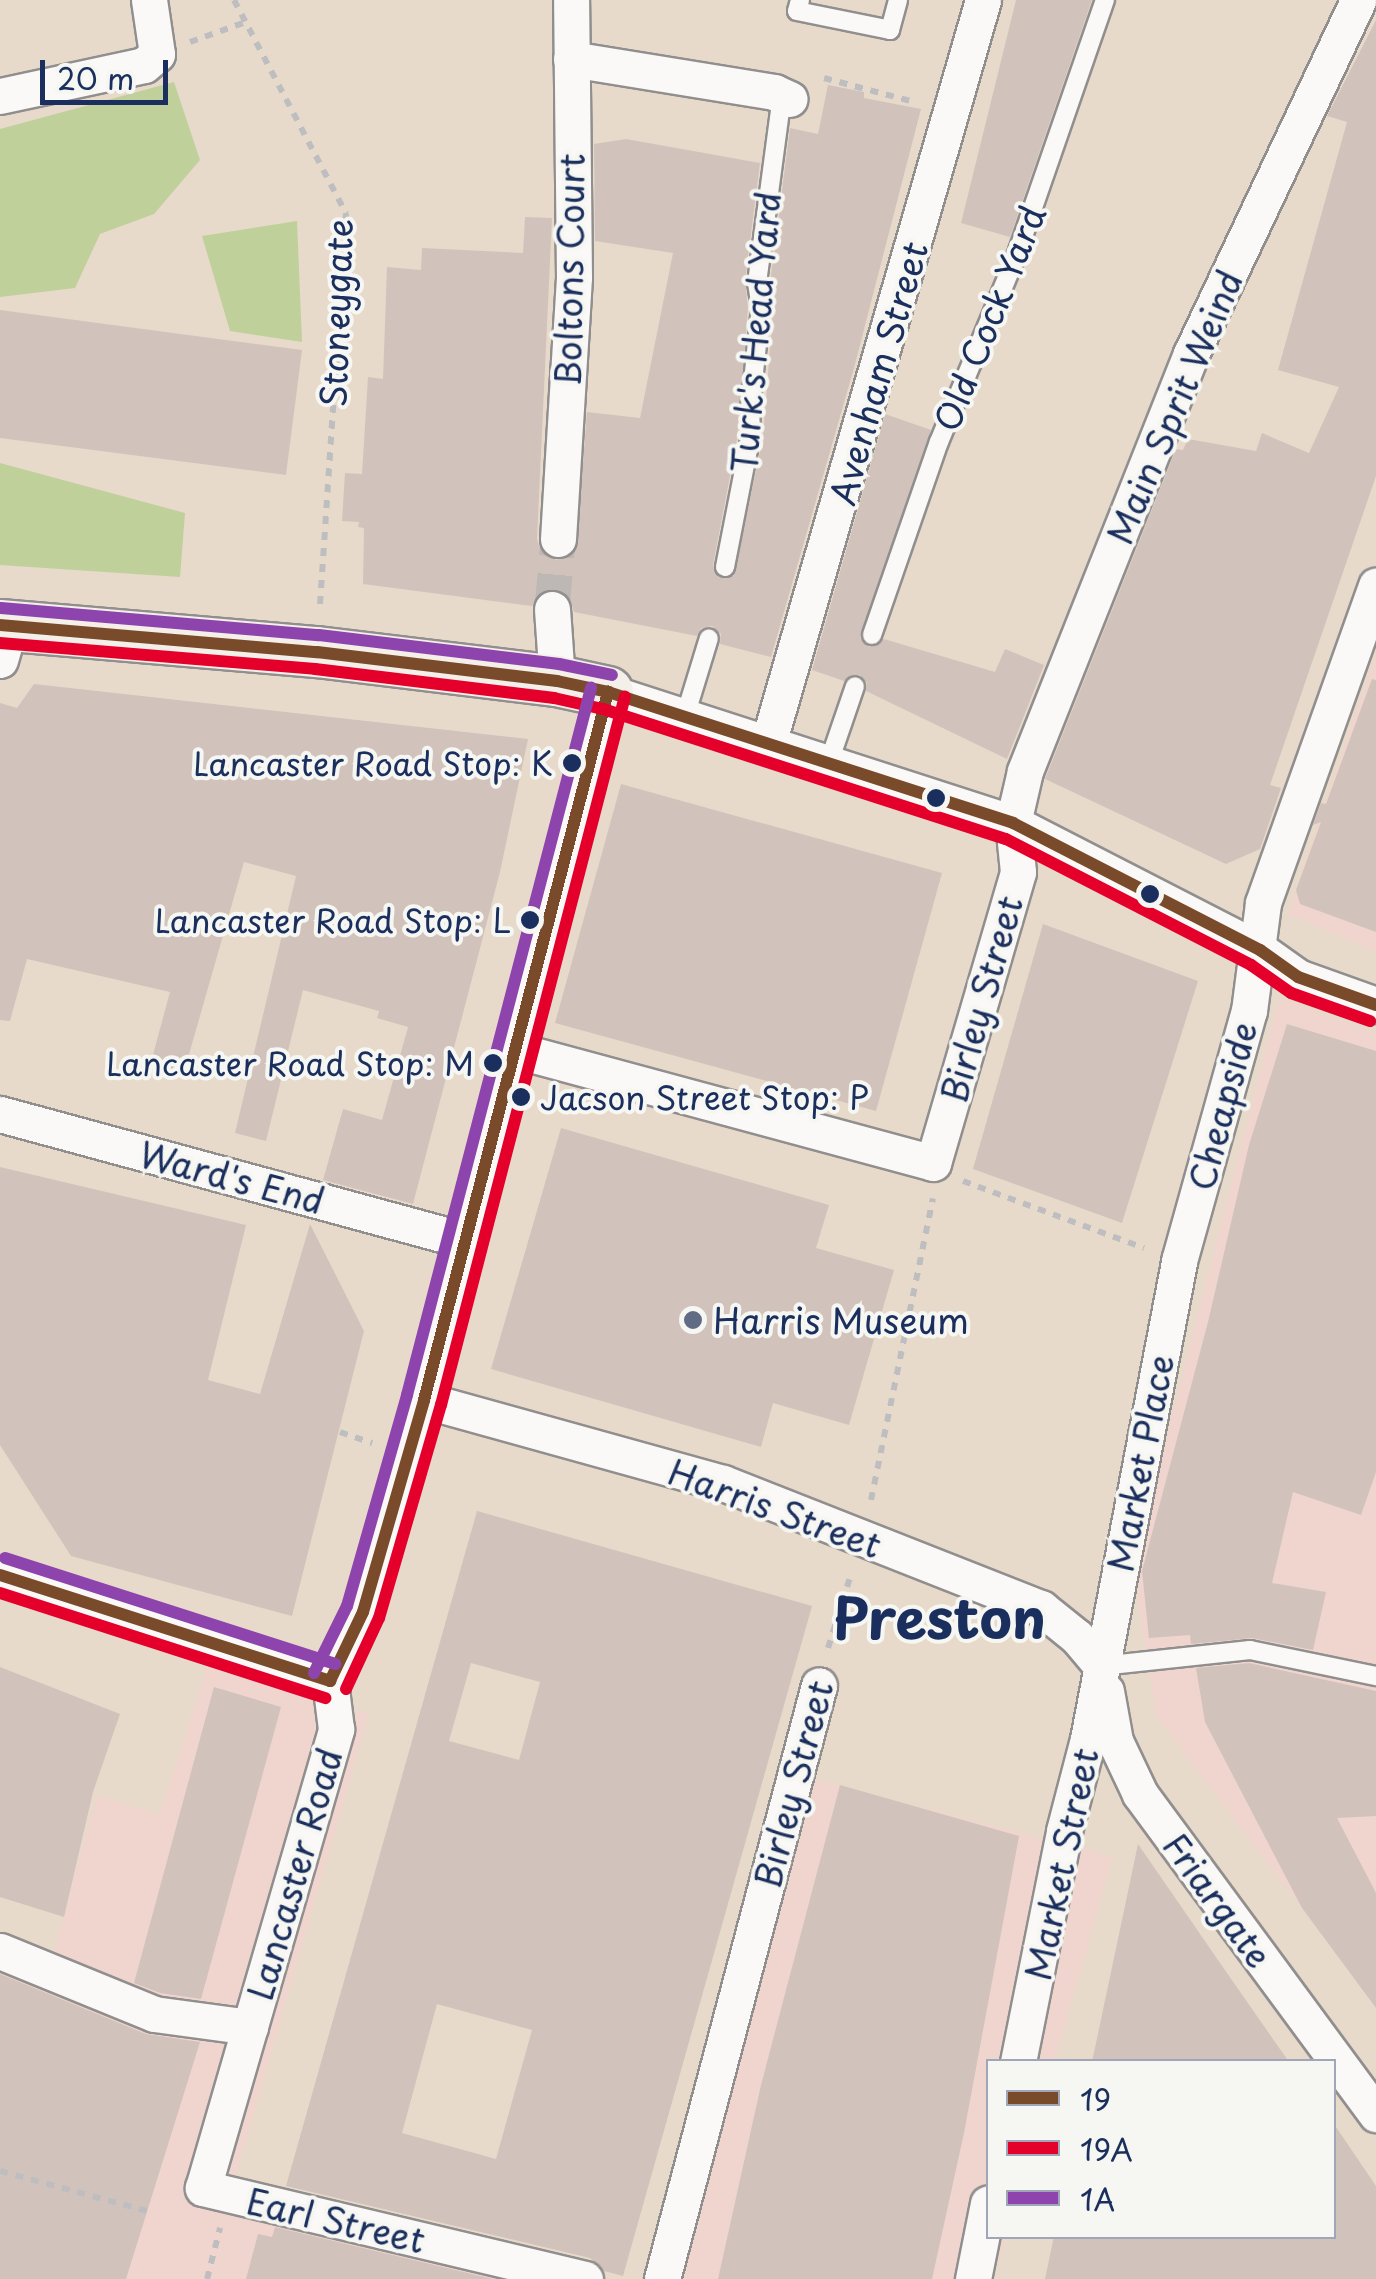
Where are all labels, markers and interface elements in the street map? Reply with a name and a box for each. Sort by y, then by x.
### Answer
scale bar [45,40,172,102]
text: 20 m [57,55,134,100]
street label: Boltons Court [546,153,592,387]
street label: Turk's Head Yard [722,187,788,477]
street label: Old Cock Yard [924,198,1054,438]
street label: Stoneygate [312,218,360,408]
street label: Avenham Street [820,236,936,510]
street label: Main Sprit Weind [1097,264,1251,550]
place label: Lancaster Road Stop: K [193,744,553,782]
marker: Lancaster Road Stop: K [562,753,582,773]
unlabelled marker [926,788,946,808]
unlabelled marker [1140,884,1160,904]
street label: Birley Street [931,890,1031,1108]
place label: Lancaster Road Stop: L [154,901,511,939]
marker: Lancaster Road Stop: L [520,910,540,930]
street label: Cheapside [1179,1017,1265,1195]
place label: Lancaster Road Stop: M [105,1044,474,1082]
marker: Lancaster Road Stop: M [483,1053,503,1073]
place label: Jacson Street Stop: P [540,1078,868,1116]
marker: Jacson Street Stop: P [511,1087,531,1107]
street label: Ward's End [135,1132,329,1222]
place label: Harris Museum [713,1299,968,1341]
marker: Harris Museum [682,1309,704,1331]
street label: Market Place [1098,1349,1182,1577]
street label: Harris Street [663,1450,887,1566]
district label: Preston [832,1584,1046,1650]
street label: Birley Street [745,1675,841,1893]
street label: Lancaster Road [238,1742,350,2006]
street label: Market Street [1016,1743,1106,1985]
street label: Friargate [1155,1825,1281,1975]
legend [986,2059,1336,2239]
text: 19 [1080,2076,1111,2121]
text: 19A [1080,2126,1133,2171]
text: 1A [1080,2176,1115,2221]
street label: Earl Street [242,2179,430,2261]

